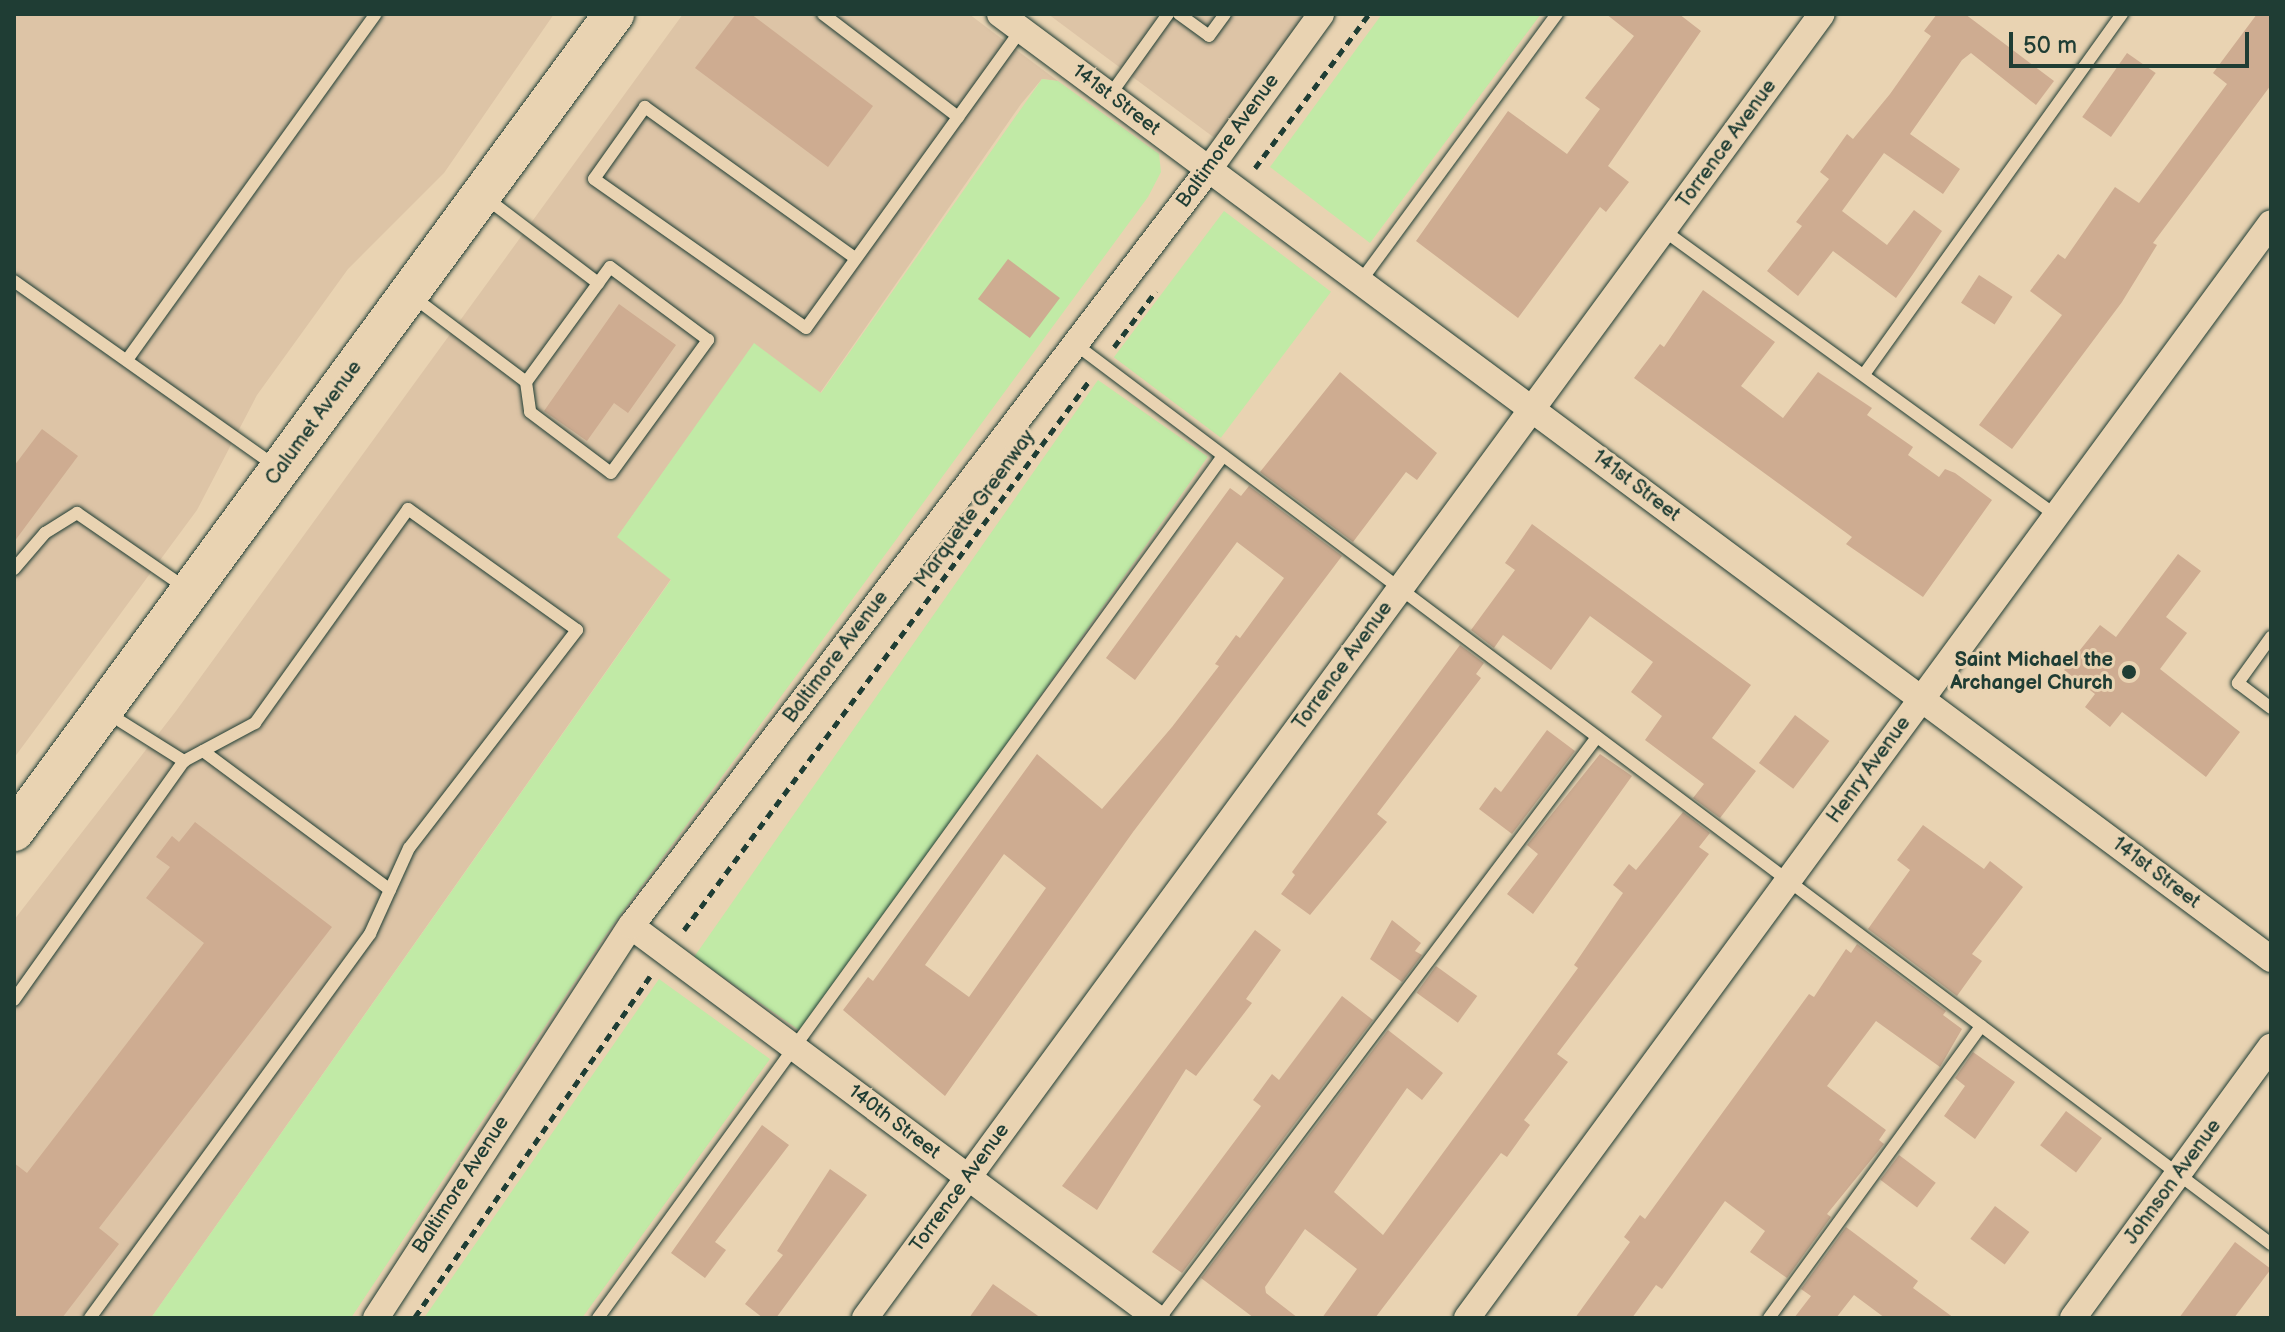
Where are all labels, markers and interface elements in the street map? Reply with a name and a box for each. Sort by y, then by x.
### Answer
scale bar [2013,16,2253,66]
text: 50 m [2023,31,2077,60]
street label: 141st Street [1067,59,1165,141]
street label: Baltimore Avenue [1171,69,1285,213]
street label: Torrence Avenue [1672,75,1782,213]
street label: Calumet Avenue [261,356,367,490]
street label: Marquette Greenway [910,425,1040,593]
street label: 141st Street [1587,445,1685,527]
street label: Baltimore Avenue [778,586,894,728]
street label: Torrence Avenue [1288,597,1398,735]
place label: Saint Michael the Archangel Church [1950,648,2113,695]
marker: Saint Michael the Archangel Church [2120,663,2138,681]
street label: Henry Avenue [1822,711,1916,829]
street label: 141st Street [2107,832,2205,914]
street label: 140th Street [843,1080,945,1164]
street label: Baltimore Avenue [408,1112,514,1258]
street label: Johnson Avenue [2120,1115,2226,1249]
street label: Torrence Avenue [905,1119,1015,1257]

